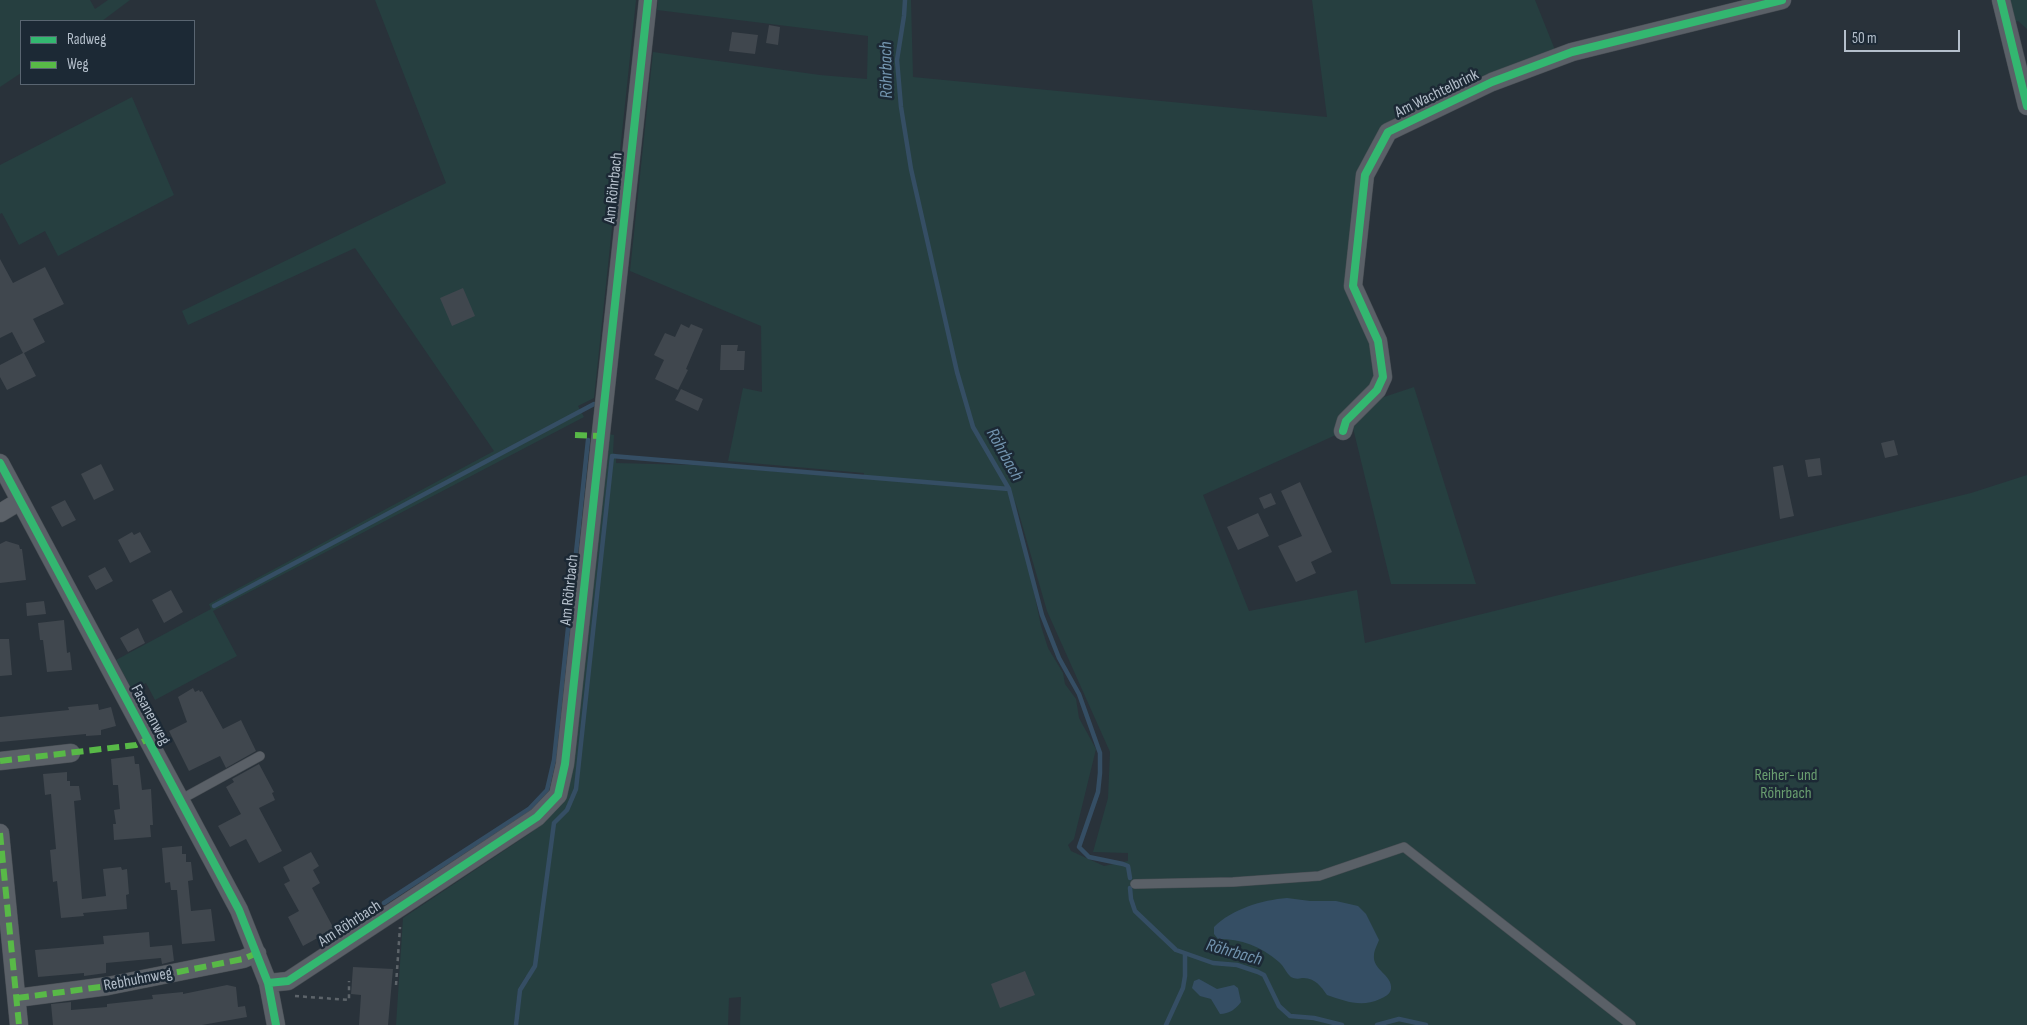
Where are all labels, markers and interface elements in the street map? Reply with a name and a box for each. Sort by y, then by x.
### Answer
legend [20,20,195,85]
scale bar [1847,20,1963,52]
text: 50 m [1852,29,1877,48]
text: Radweg [67,30,106,49]
water label: Röhrbach [876,41,898,99]
text: Weg [67,55,89,74]
street label: Am Wachtelbrink [1392,65,1482,123]
street label: Am Röhrbach [601,152,627,224]
water label: Röhrbach [981,425,1027,485]
street label: Am Röhrbach [557,554,583,626]
street label: Fasanenweg [126,682,174,748]
park label: Reiher- und Röhrbach [1754,766,1818,804]
street label: Am Röhrbach [315,897,385,951]
water label: Röhrbach [1204,935,1264,971]
street label: Rebhuhnweg [102,964,174,996]

